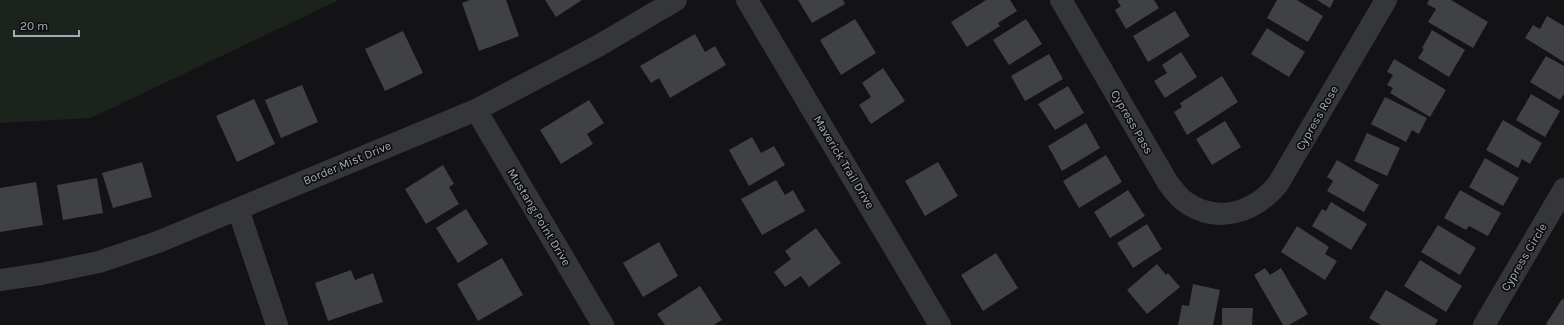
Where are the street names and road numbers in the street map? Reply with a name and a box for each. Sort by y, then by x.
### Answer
street label: Cypress Rose [1293,83,1341,153]
street label: Cypress Pass [1108,87,1156,157]
street label: Maverick Trail Drive [811,113,877,211]
street label: Border Mist Drive [301,138,393,188]
street label: Mustang Point Drive [504,166,574,268]
street label: Cypress Circle [1498,220,1550,294]

